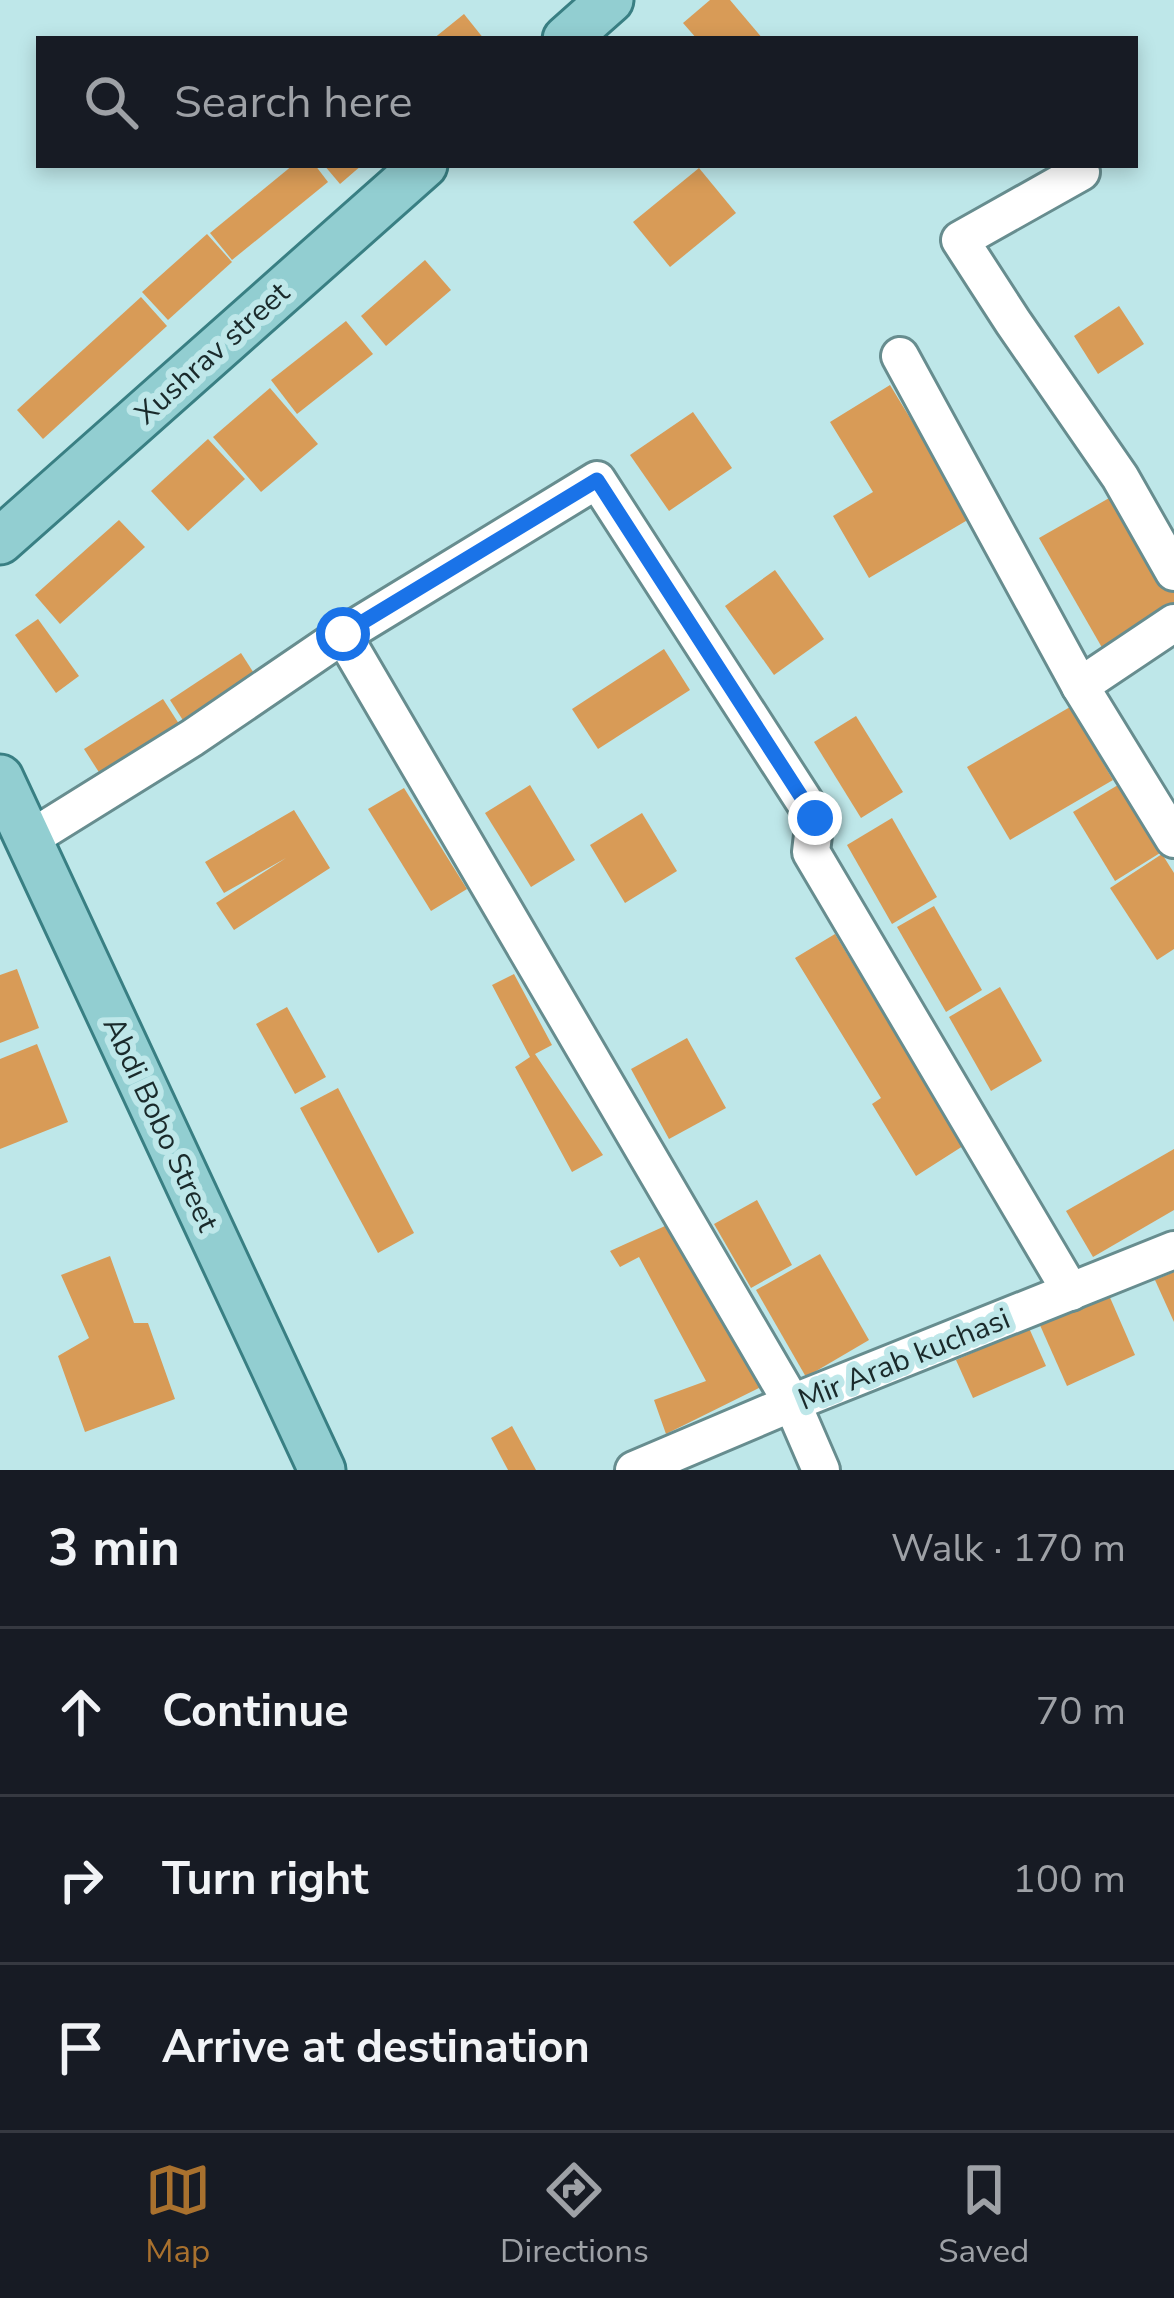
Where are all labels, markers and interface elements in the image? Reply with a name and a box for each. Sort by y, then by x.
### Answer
search box [36,36,1138,168]
icon: search [78,69,144,135]
text: Search here [174,72,413,133]
street label: Xushrav street [126,273,299,434]
route start [316,607,370,661]
route end [788,791,842,845]
street label: Abdi Bobo Street [93,1010,228,1239]
street label: Mir Arab kuchasi [792,1298,1016,1421]
text: 3 min [48,1513,180,1583]
text: Walk · 170 m [891,1522,1126,1575]
icon: ahead [48,1679,114,1745]
text: Continue [162,1681,349,1742]
text: 70 m [1036,1685,1126,1738]
icon: right [48,1847,114,1913]
text: Turn right [162,1849,369,1910]
text: 100 m [1012,1853,1126,1906]
icon: arrive [48,2015,114,2081]
text: Arrive at destination [162,2017,590,2078]
tab: Map [145,2157,211,2274]
tab: Directions [500,2157,649,2274]
tab: Saved [938,2157,1029,2274]

